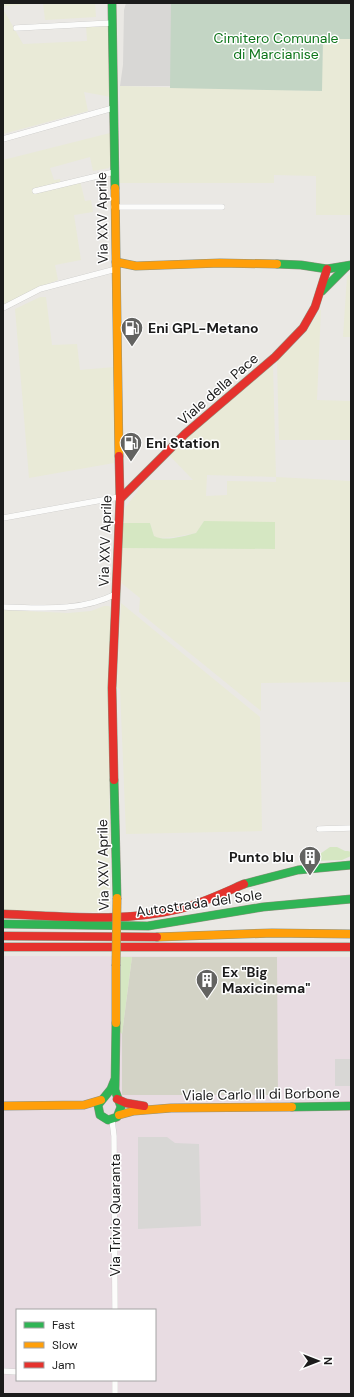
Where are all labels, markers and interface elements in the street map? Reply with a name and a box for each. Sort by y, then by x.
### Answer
park label: Cimitero Comunale di Marcianise [214,29,339,63]
street label: Via XXV Aprile [92,172,112,264]
fuel station icon: Eni GPL-Metano [119,315,145,348]
place label: Eni GPL-Metano [148,319,259,337]
street label: Viale della Pace [174,349,262,429]
fuel station icon: Eni Station [118,430,144,463]
place label: Eni Station [146,434,220,452]
street label: Via XXV Aprile [94,495,116,587]
street label: Via XXV Aprile [93,819,113,911]
building icon: Punto blu [297,844,323,877]
place label: Punto blu [229,848,294,866]
street label: Autostrada del Sole [135,885,263,921]
place label: Ex "Big Maxicinema" [222,963,310,997]
building icon: Ex "Big Maxicinema" [194,967,220,1000]
street label: Viale Carlo III di Borbone [182,1084,340,1104]
street label: Via Trivio Quaranta [106,1154,124,1276]
legend [16,1309,156,1381]
text: Fast [52,1317,75,1333]
text: Slow [52,1337,78,1353]
north arrow [298,1341,338,1381]
text: Jam [52,1357,75,1373]
text: N [321,1357,335,1365]

